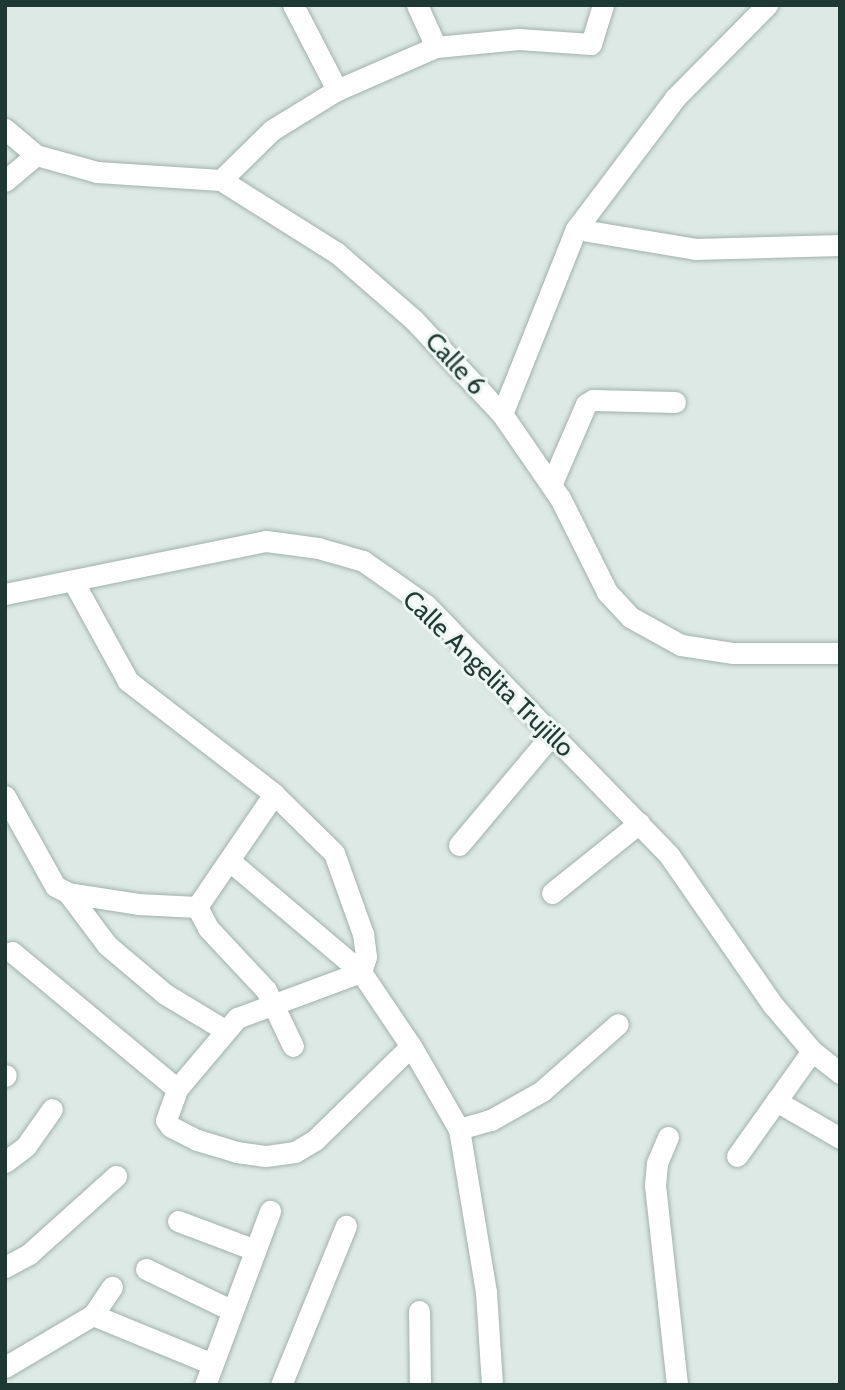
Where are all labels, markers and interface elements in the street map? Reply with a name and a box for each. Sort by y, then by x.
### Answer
street label: Calle 6 [418,326,492,402]
street label: Calle Angelita Trujillo [396,584,580,764]

